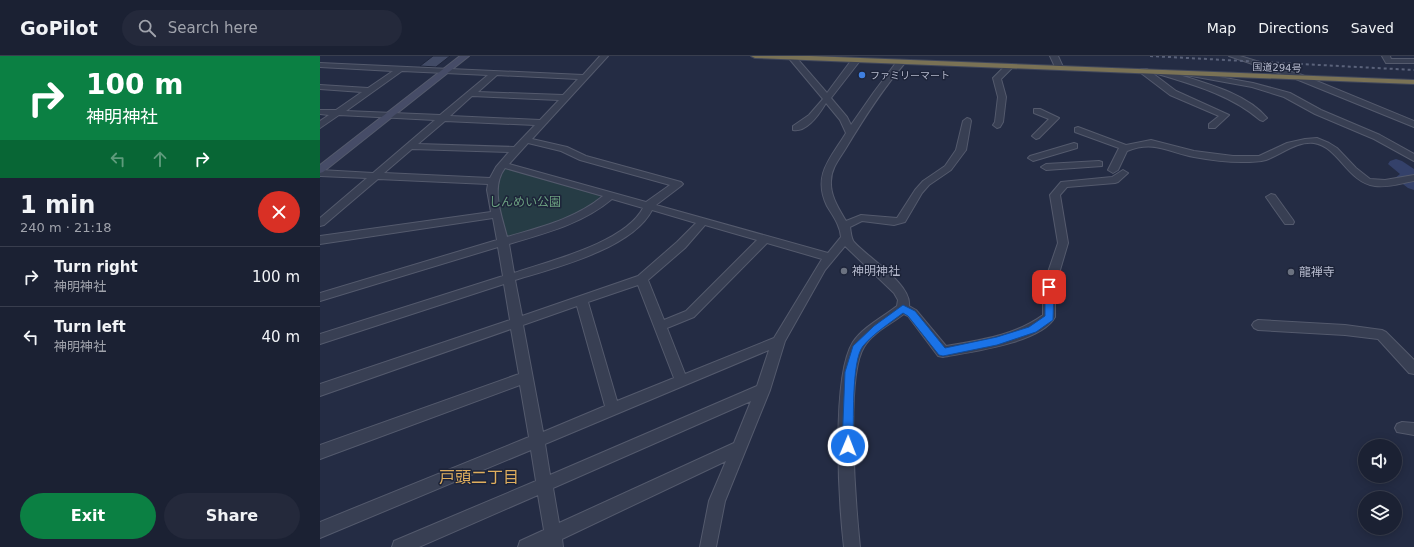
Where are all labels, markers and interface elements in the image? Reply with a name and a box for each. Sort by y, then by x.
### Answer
search box [122,10,402,46]
text: GoPilot [20,17,98,39]
icon: search [136,17,158,39]
text: Search here [168,19,258,37]
text: Map [1207,20,1236,36]
text: Directions [1258,20,1329,36]
text: Saved [1351,20,1394,36]
street label: 国道294号 [1252,61,1302,74]
text: 100 m [86,68,183,101]
marker: ファミリーマート [857,70,867,80]
place label: ファミリーマート [870,70,950,81]
icon: right [20,72,72,124]
text: 神明神社 [86,106,158,127]
icon: left [107,148,129,170]
icon: ahead [149,148,171,170]
icon: right [191,148,213,170]
text: 1 min [20,191,95,219]
button: close [258,191,300,233]
park label: しんめい公園 [489,195,561,209]
text: 240 m · 21:18 [20,220,111,235]
text: Turn right [54,258,138,276]
place label: 神明神社 [852,264,900,278]
place label: 龍禅寺 [1299,265,1335,279]
icon: right [20,266,42,288]
marker: 神明神社 [839,266,849,276]
marker: 龍禅寺 [1286,267,1296,277]
text: 100 m [252,268,300,286]
pin [1032,270,1066,304]
icon: arrive [1038,276,1060,298]
text: 神明神社 [54,279,106,294]
text: Turn left [54,318,126,336]
icon: left [20,326,42,348]
text: 40 m [262,328,300,346]
text: 神明神社 [54,339,106,354]
position arrow [827,425,869,467]
map controls [1358,439,1402,535]
button: sound [1358,439,1402,483]
district label: 戸頭二丁目 [439,468,519,487]
button: layers [1358,491,1402,535]
button: Exit [20,493,156,539]
button: Share [164,493,300,539]

